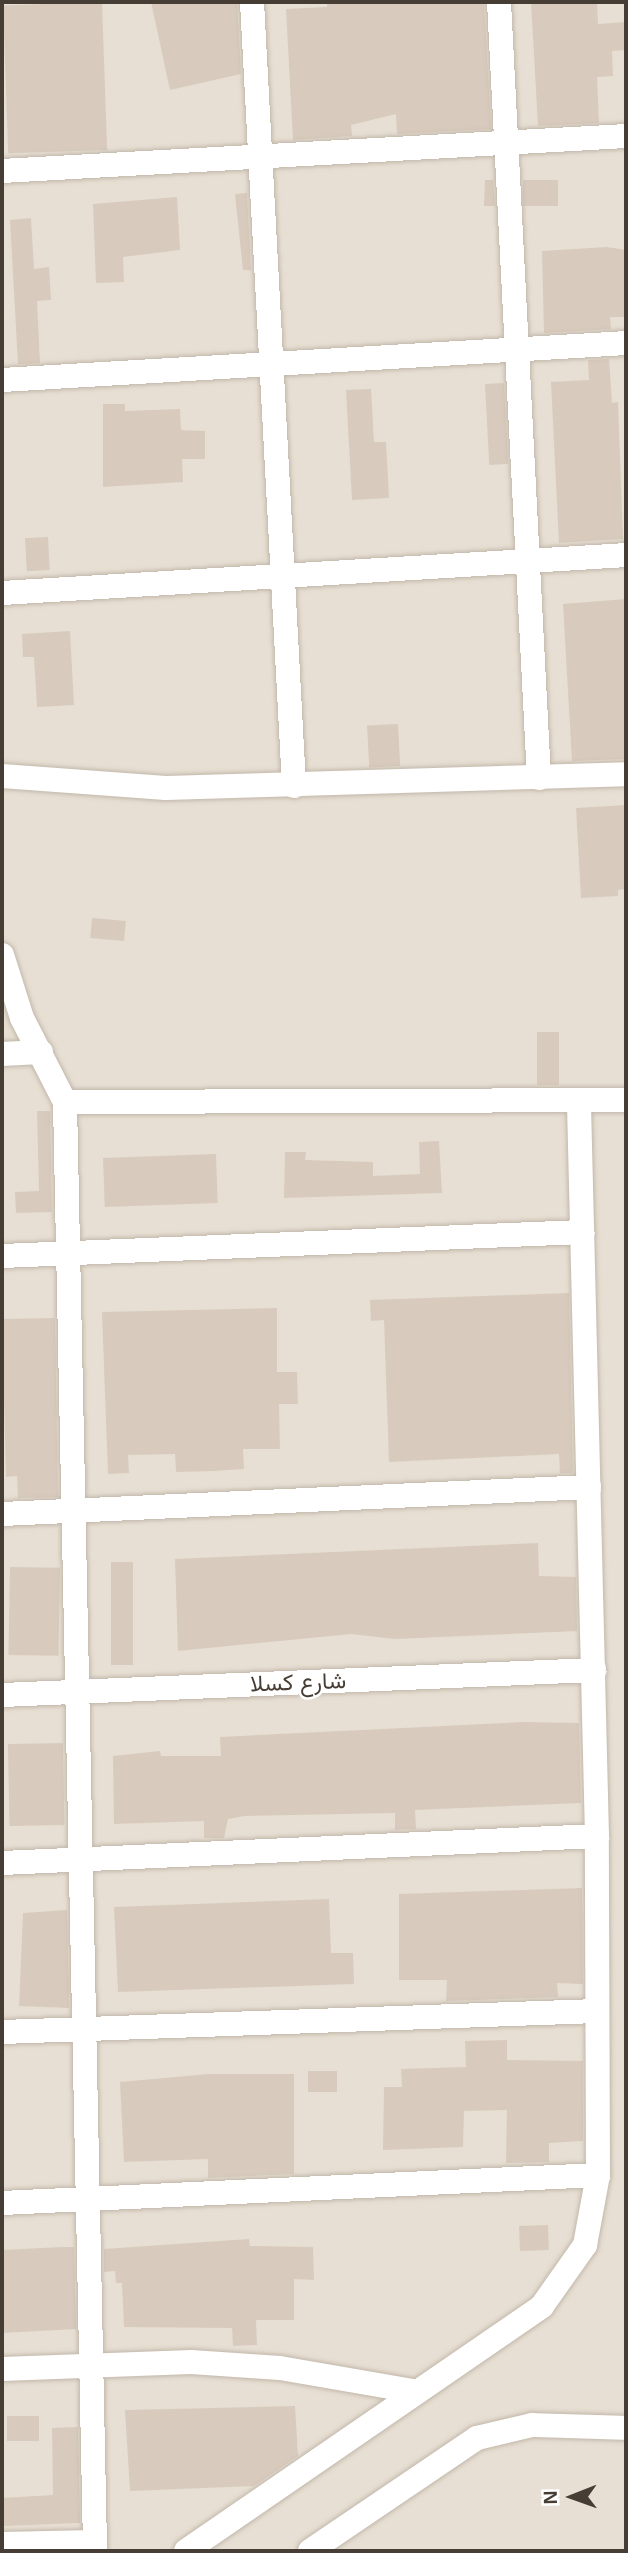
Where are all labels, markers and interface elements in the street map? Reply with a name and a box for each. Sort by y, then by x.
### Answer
street label: شارع كسلا [249,1667,347,1697]
north arrow [537,2462,607,2532]
text: N [540,2490,561,2504]

